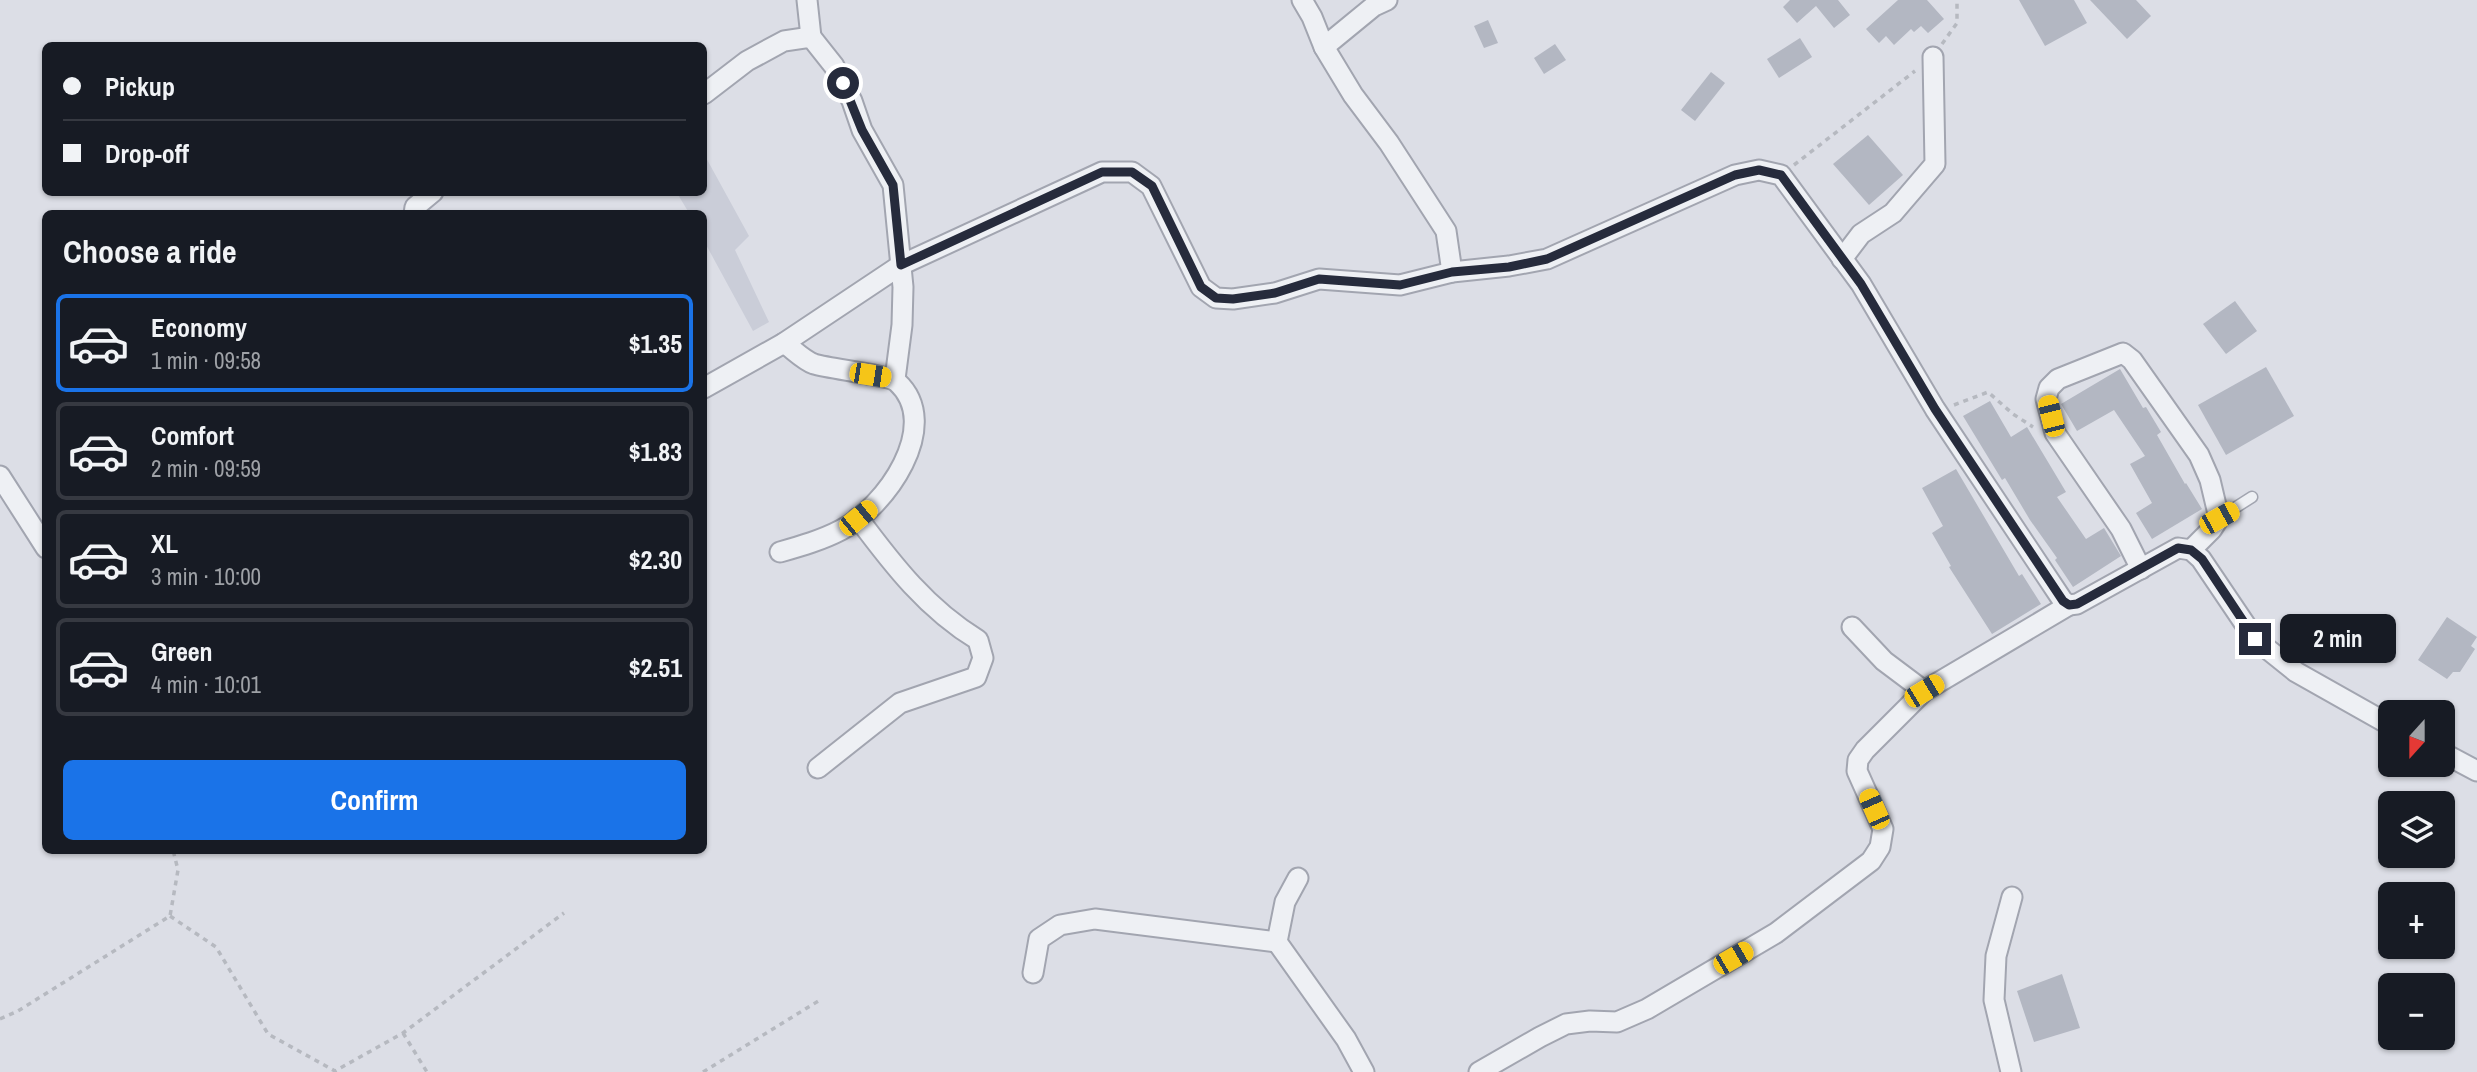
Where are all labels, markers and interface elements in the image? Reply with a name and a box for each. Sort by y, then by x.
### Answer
route start [827,67,859,99]
text: Pickup [105,69,175,104]
text: Drop-off [105,136,189,171]
text: Choose a ride [63,230,237,273]
text: Economy [151,310,247,345]
icon: car [67,312,130,375]
text: $1.35 [629,326,682,361]
text: 1 min · 09:58 [151,345,261,376]
car [848,361,893,389]
car [2036,393,2067,439]
text: Comfort [151,418,234,453]
icon: car [67,420,130,483]
text: $1.83 [629,434,682,469]
text: 2 min · 09:59 [151,453,261,484]
car [836,497,881,539]
car [2196,499,2243,537]
text: XL [151,526,178,561]
icon: car [67,528,130,591]
text: $2.30 [629,542,682,577]
text: 3 min · 10:00 [151,561,261,592]
callout: 2 min [2280,614,2395,664]
route end [2239,623,2271,655]
text: 2 min [2313,623,2363,654]
text: Green [151,634,213,669]
icon: car [67,636,130,699]
text: $2.51 [629,650,682,685]
text: 4 min · 10:01 [151,669,261,700]
car [1901,671,1948,711]
north arrow [2378,700,2455,777]
map controls [2378,700,2455,1050]
button: Confirm [63,760,686,840]
car [1856,786,1893,832]
button: layers [2378,791,2455,868]
button: + [2378,882,2455,959]
car [1710,938,1757,978]
button: − [2378,973,2455,1050]

